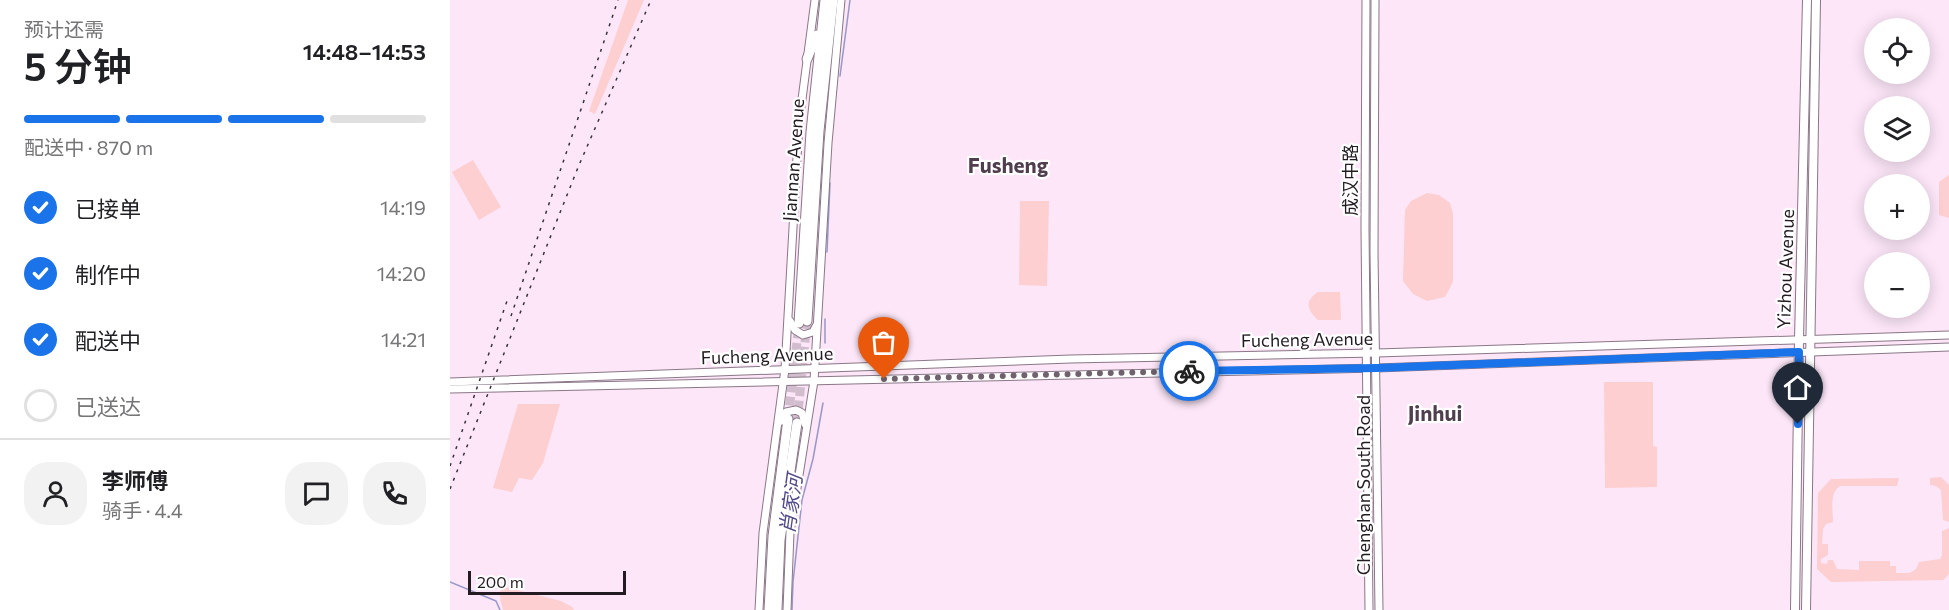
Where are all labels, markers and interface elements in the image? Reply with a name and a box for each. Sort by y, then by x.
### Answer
text: 预计还需 [24,17,104,41]
map controls [1864,18,1930,318]
button: locate [1864,18,1930,84]
text: 14:48–14:53 [303,38,426,65]
text: 5 分钟 [24,41,132,89]
button: layers [1864,96,1930,162]
street label: Jiannan Avenue [778,98,808,222]
text: 配送中 · 870 m [24,135,153,159]
street label: 成汉中路 [1339,144,1361,216]
district label: Fusheng [968,152,1049,177]
button: + [1864,174,1930,240]
icon: check [24,191,57,224]
text: 已接单 [75,195,141,222]
text: 14:19 [380,195,426,219]
street label: Yizhou Avenue [1772,209,1798,329]
button: − [1864,252,1930,318]
icon: check [24,257,57,290]
text: 制作中 [75,261,141,288]
text: 14:20 [377,261,426,285]
pin [858,317,909,379]
icon: check [24,323,57,356]
icon: bag [867,326,900,359]
text: 配送中 [75,327,141,354]
text: 14:21 [381,327,426,351]
street label: Fucheng Avenue [1241,327,1373,351]
courier [1159,341,1219,401]
street label: Fucheng Avenue [700,342,834,368]
icon: bike [1173,355,1206,388]
pin [1772,362,1823,424]
icon: home [1781,371,1814,404]
text: 已送达 [75,393,141,420]
street label: Chenghan South Road [1352,395,1374,575]
district label: Jinhui [1408,400,1462,425]
button: person [24,462,87,525]
button: chat [285,462,348,525]
button: phone [363,462,426,525]
text: 李师傅 [102,467,168,494]
water label: 肖家河 [774,469,807,535]
text: 骑手 · 4.4 [102,498,183,522]
scale bar [468,568,626,596]
text: 200 m [477,572,524,591]

